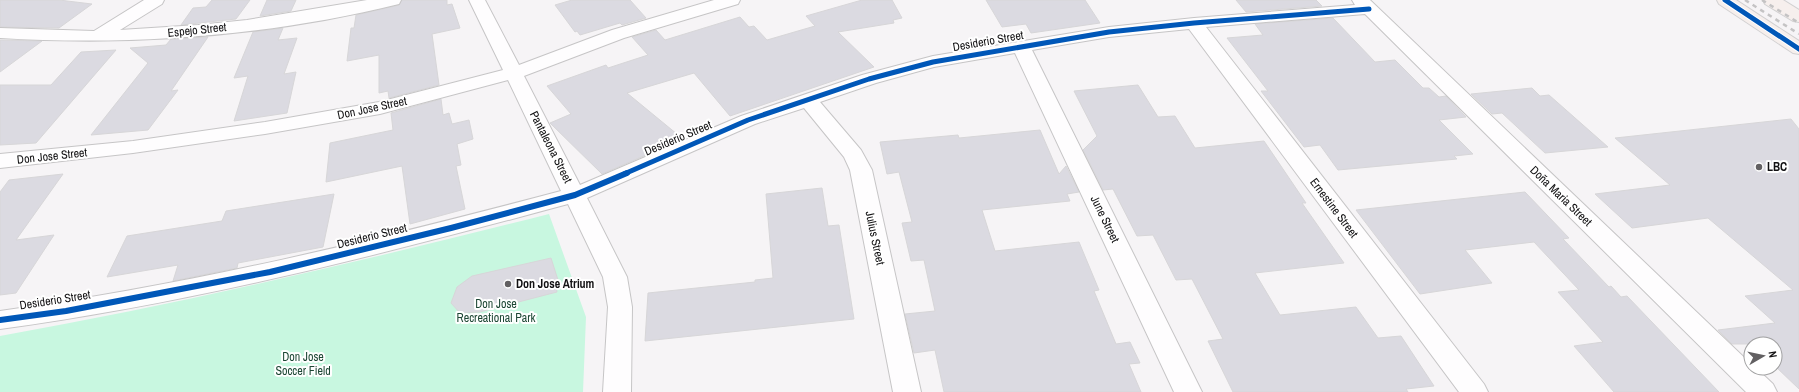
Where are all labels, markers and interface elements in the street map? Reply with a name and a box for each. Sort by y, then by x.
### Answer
street label: Espejo Street [167,19,227,41]
street label: Desiderio Street [951,27,1025,55]
street label: Don Jose Street [336,93,408,123]
street label: Pantaleona Street [526,108,576,186]
street label: Desiderio Street [642,117,714,159]
street label: Don Jose Street [16,144,88,168]
place label: LBC [1767,159,1787,175]
street label: Doña Maria Street [1527,162,1596,230]
marker: LBC [1754,162,1764,172]
street label: Ernestine Street [1306,175,1362,241]
street label: June Street [1087,193,1123,245]
street label: Julius Street [861,210,889,267]
street label: Desiderio Street [335,220,409,252]
place label: Don Jose Atrium [516,276,595,292]
marker: Don Jose Atrium [503,279,513,289]
street label: Desiderio Street [18,286,92,314]
park label: Don Jose Recreational Park [457,296,535,326]
north arrow [1743,336,1783,376]
park label: Don Jose Soccer Field [275,349,331,379]
text: N [1765,350,1780,359]

